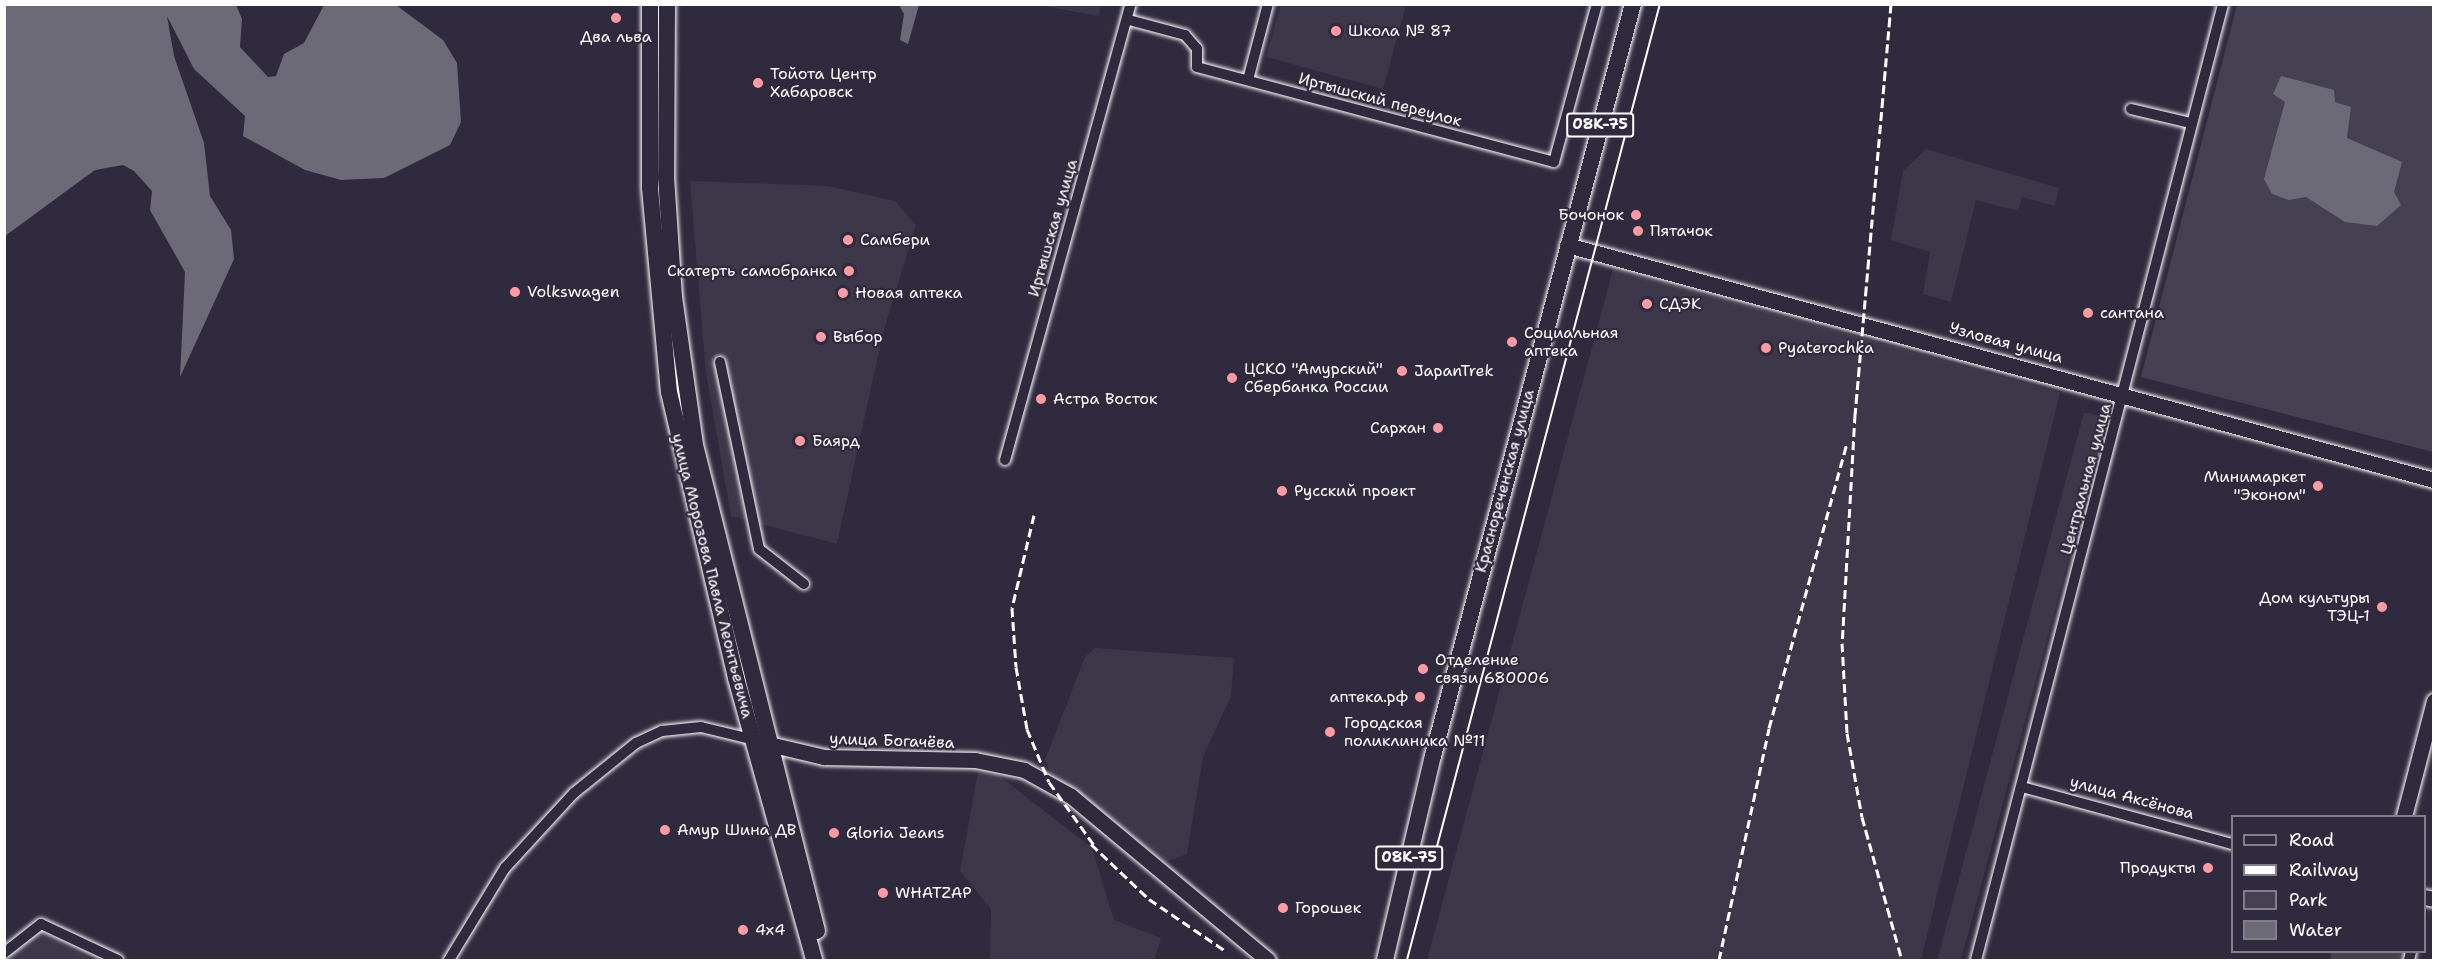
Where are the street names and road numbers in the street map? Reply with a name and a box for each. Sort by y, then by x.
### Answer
street label: Иртышский переулок [1296,69,1464,131]
road number: 08К-75 [1566,113,1634,137]
street label: Иртышская улица [1024,157,1082,299]
street label: Узловая улица [1947,319,2065,367]
street label: Краснореченская улица [1471,387,1539,575]
street label: Центральная улица [2057,401,2115,557]
street label: улица Морозова Павла Леонтьевича [667,432,757,720]
street label: улица Богачёва [829,729,955,753]
street label: улица Аксёнова [2068,772,2196,824]
road number: 08К-75 [1374,846,1444,870]

